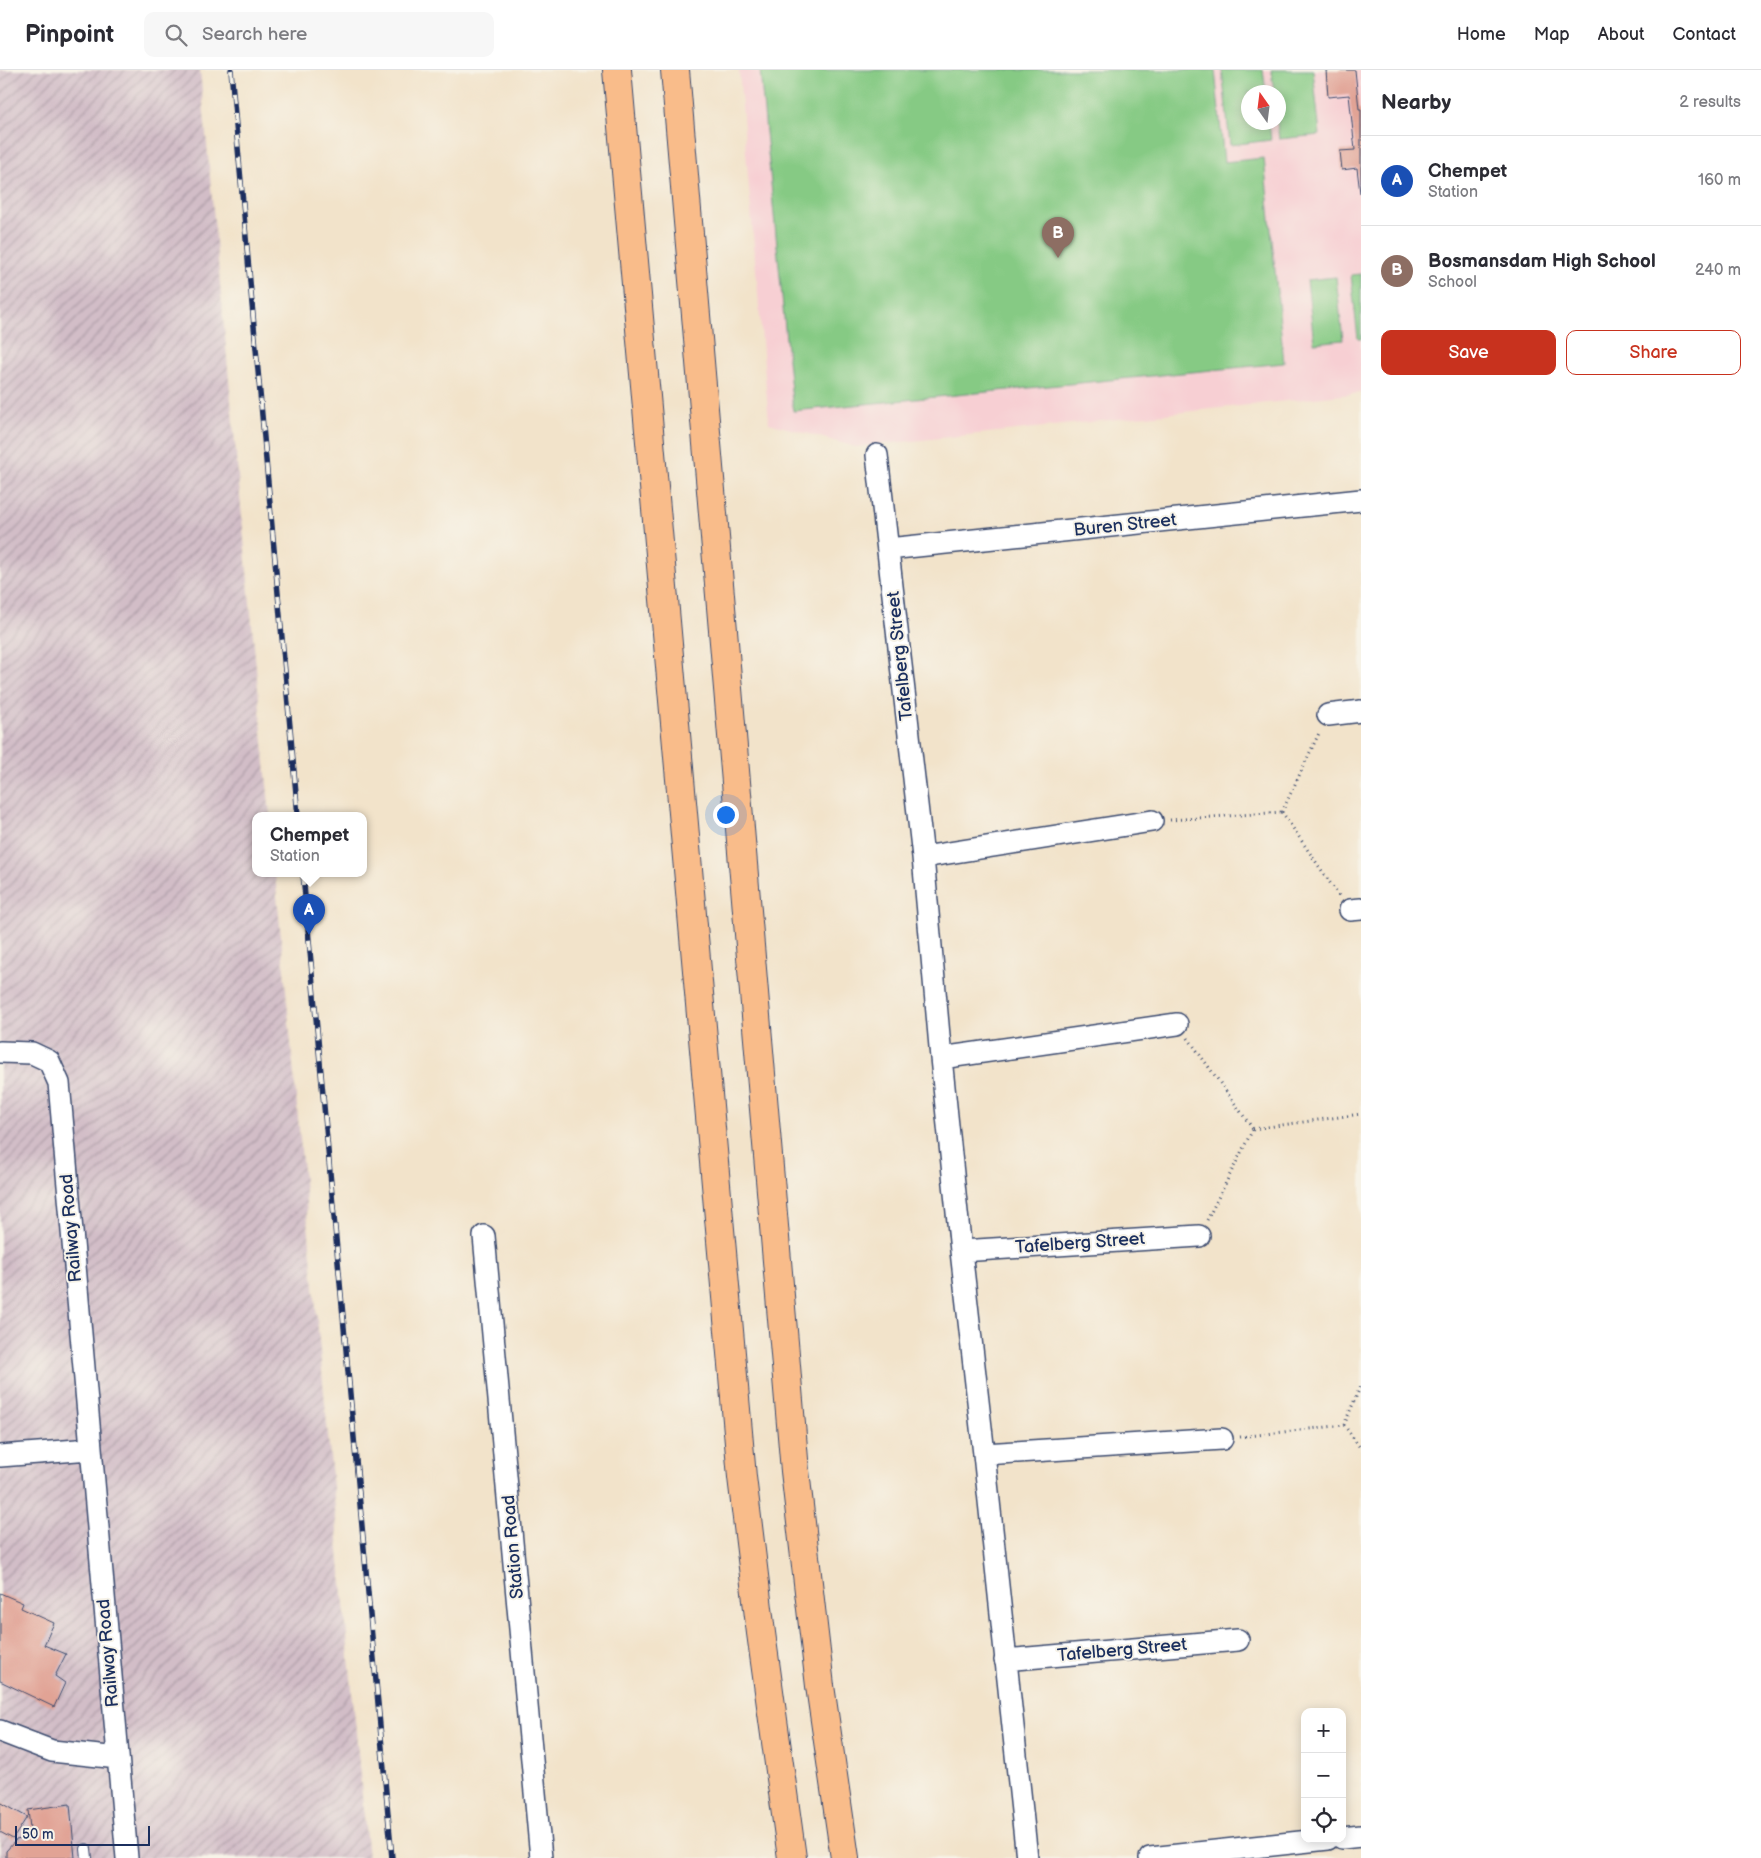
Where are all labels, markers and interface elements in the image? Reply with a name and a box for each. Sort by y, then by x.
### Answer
search box [144,12,494,57]
text: Pinpoint [25,20,114,49]
icon: search [162,21,190,49]
text: Search here [202,23,307,46]
text: Home [1457,24,1506,45]
text: Map [1534,24,1570,45]
text: About [1598,24,1645,45]
text: Contact [1673,24,1736,45]
north arrow [1241,85,1286,130]
text: Nearby [1381,90,1451,115]
text: 2 results [1679,93,1741,112]
text: Chempet [1428,160,1507,183]
text: A [1392,171,1402,190]
text: 160 m [1698,171,1741,190]
text: Station [1428,183,1478,202]
pin: B [1042,217,1074,258]
text: Bosmansdam High School [1428,250,1656,273]
text: B [1391,261,1403,280]
text: 240 m [1695,261,1741,280]
text: School [1428,273,1477,292]
button: Save [1381,330,1556,375]
button: Share [1566,330,1741,375]
street label: Buren Street [1073,509,1178,541]
street label: Tafelberg Street [883,590,917,722]
your location [713,802,739,828]
popup [252,812,367,877]
text: Chempet [270,824,349,847]
text: Station [270,847,320,866]
pin: A [293,894,325,935]
street label: Railway Road [56,1173,86,1283]
street label: Tafelberg Street [1014,1228,1146,1258]
street label: Station Road [498,1494,528,1600]
street label: Railway Road [93,1598,123,1708]
street label: Tafelberg Street [1056,1634,1188,1666]
map controls [1301,1708,1346,1843]
button: + [1301,1708,1346,1753]
button: − [1301,1753,1346,1798]
button: locate [1301,1798,1346,1843]
scale bar [15,1823,150,1846]
text: 50 m [22,1826,54,1843]

